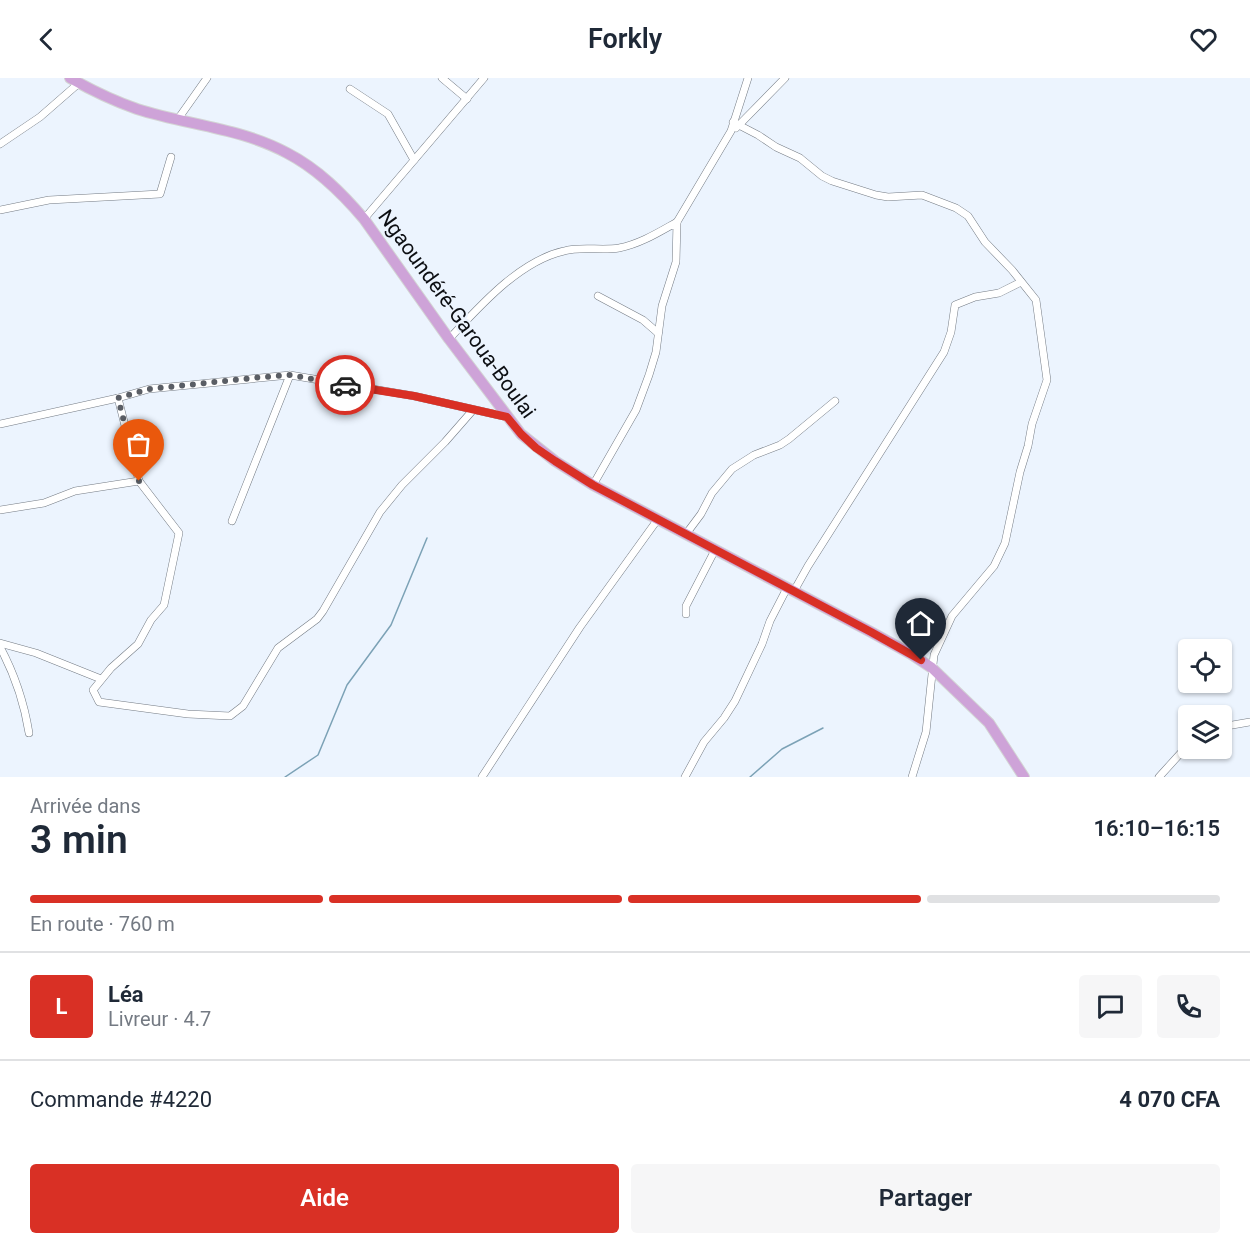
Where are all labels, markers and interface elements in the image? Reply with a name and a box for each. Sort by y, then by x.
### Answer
icon: back [30,23,63,56]
text: Forkly [588,23,662,55]
icon: heart [1187,23,1220,56]
street label: Ngaoundéré-Garoua-Boulai [373,205,541,423]
courier [315,355,375,415]
icon: car [329,369,362,402]
pin [113,419,164,481]
icon: bag [122,428,155,461]
pin [895,598,946,660]
icon: home [904,607,937,640]
map controls [1178,639,1232,759]
button: locate [1178,639,1232,693]
button: layers [1178,705,1232,759]
text: Arrivée dans [30,794,141,818]
text: 16:10–16:15 [1093,816,1220,841]
text: 3 min [30,817,128,863]
text: En route · 760 m [30,912,175,936]
button: chat [1079,975,1142,1038]
button: phone [1157,975,1220,1038]
text: Léa [108,982,144,1007]
text: L [56,994,67,1019]
text: Livreur · 4.7 [108,1007,211,1031]
text: Commande #4220 [30,1087,212,1112]
text: 4 070 CFA [1119,1087,1220,1112]
button: Aide [30,1164,619,1233]
button: Partager [631,1164,1220,1233]

